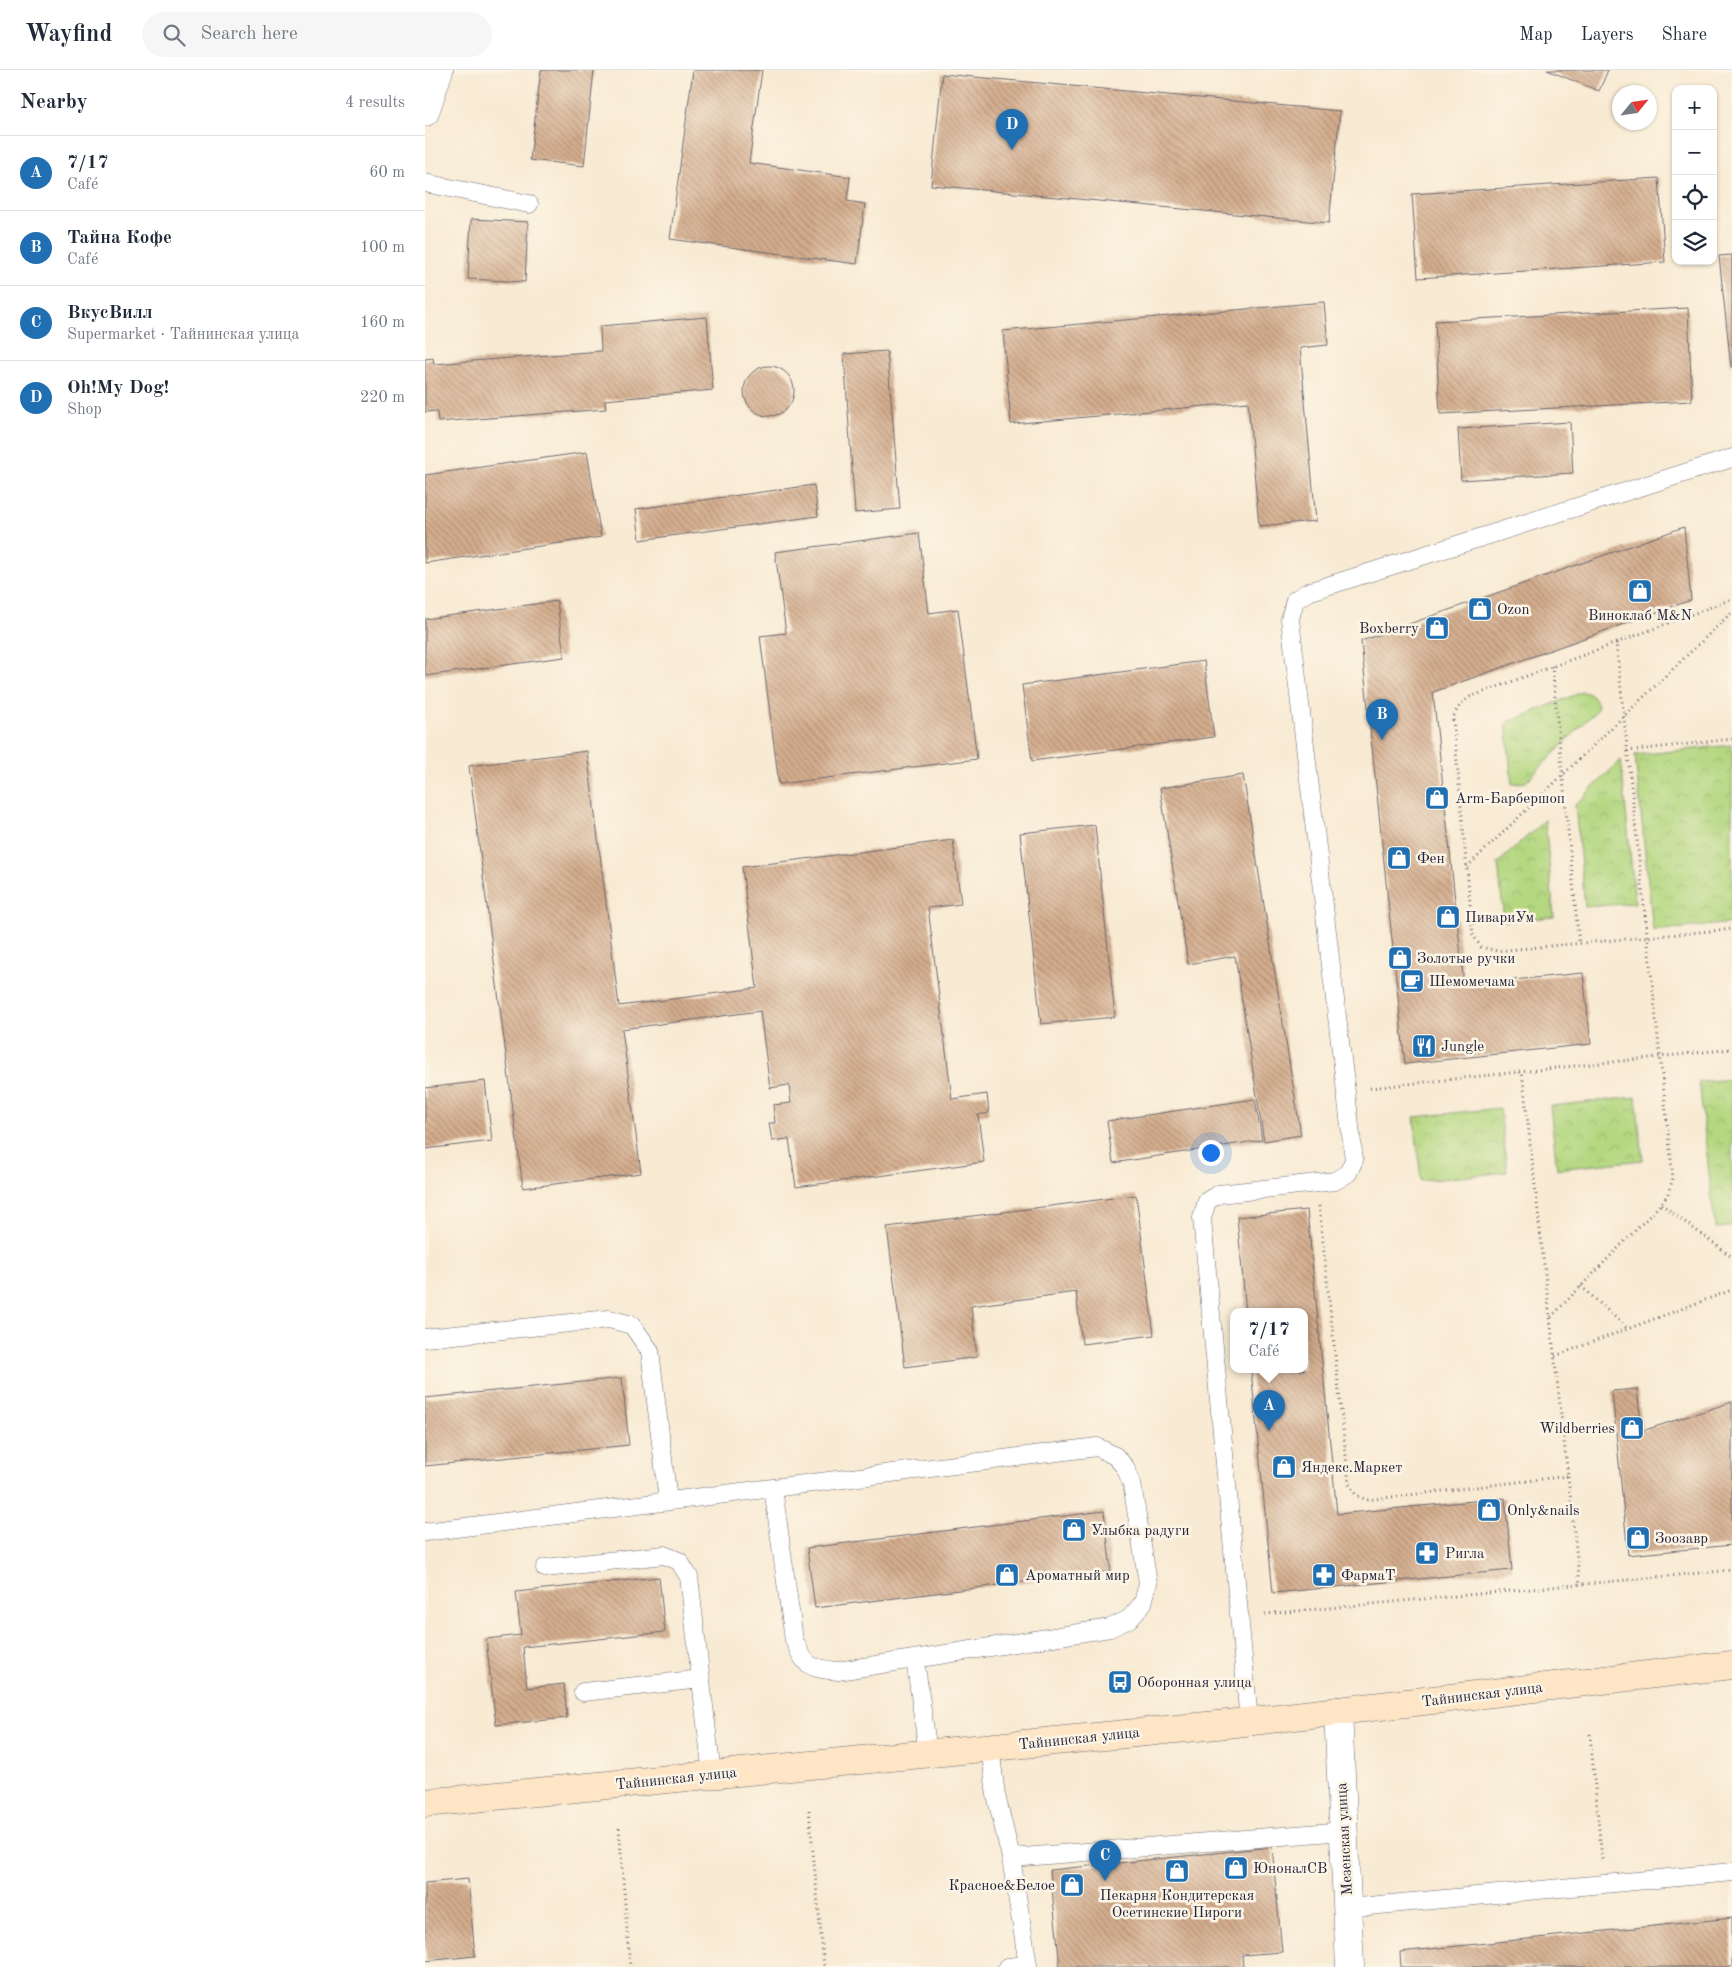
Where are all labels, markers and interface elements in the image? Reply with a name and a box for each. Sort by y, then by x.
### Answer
search box [142,12,492,57]
icon: search [160,21,188,49]
text: Wayfind [25,23,112,47]
text: Search here [200,25,298,44]
text: Map [1519,26,1553,44]
text: Layers [1581,26,1633,44]
text: Share [1661,26,1707,44]
north arrow [1612,85,1657,130]
map controls [1672,85,1717,265]
button: + [1672,85,1717,130]
text: Nearby [20,92,88,113]
text: 4 results [345,95,405,111]
pin: D [996,109,1028,150]
button: − [1672,130,1717,175]
text: 7/17 [67,154,109,173]
text: A [30,165,42,181]
text: 60 m [369,165,405,181]
button: locate [1672,175,1717,220]
text: Café [67,177,98,193]
button: layers [1672,220,1717,265]
text: Тайна Кофе [67,229,172,248]
text: B [30,240,42,256]
text: 100 m [360,240,405,256]
text: Café [67,252,98,268]
text: ВкусВилл [67,304,153,323]
text: C [31,315,41,331]
text: 160 m [360,315,405,331]
text: Supermarket · Тайнинская улица [67,327,299,343]
text: Oh!My Dog! [67,379,169,398]
text: D [30,390,42,406]
text: 220 m [360,390,405,406]
text: Shop [67,402,102,418]
shop icon: Виноклаб М&N [1627,578,1653,604]
shop icon: Ozon [1467,596,1493,622]
place label: Ozon [1497,603,1530,618]
place label: Виноклаб М&N [1588,609,1693,624]
shop icon: Boxberry [1424,615,1450,641]
place label: Boxberry [1359,622,1419,637]
pin: B [1366,699,1398,740]
shop icon: Arm-Барбершоп [1424,785,1450,811]
place label: Arm-Барбершоп [1455,792,1565,807]
shop icon: Фен [1386,845,1412,871]
place label: Фен [1417,852,1445,867]
shop icon: ПивариУм [1435,904,1461,930]
place label: ПивариУм [1465,911,1535,926]
shop icon: Золотые ручки [1387,945,1413,971]
place label: Золотые ручки [1417,952,1515,967]
cafe icon: Шемомечама [1399,968,1425,994]
place label: Шемомечама [1429,975,1516,990]
restaurant icon: Jungle [1411,1033,1437,1059]
place label: Jungle [1441,1040,1484,1055]
your location [1198,1140,1224,1166]
popup [1230,1308,1308,1373]
text: 7/17 [1248,1321,1290,1340]
text: Café [1248,1344,1279,1360]
pin: A [1253,1390,1285,1431]
shop icon: Wildberries [1619,1415,1645,1441]
place label: Wildberries [1539,1422,1615,1437]
shop icon: Яндекс.Маркет [1271,1454,1297,1480]
place label: Яндекс.Маркет [1301,1461,1402,1476]
shop icon: Only&nails [1476,1497,1502,1523]
place label: Only&nails [1507,1504,1580,1519]
shop icon: Улыбка радуги [1061,1517,1087,1543]
place label: Улыбка радуги [1091,1524,1190,1539]
shop icon: Зоозавр [1625,1525,1651,1551]
place label: Зоозавр [1655,1532,1708,1547]
pharmacy icon: Ригла [1414,1540,1440,1566]
place label: Ригла [1445,1547,1485,1562]
shop icon: Ароматный мир [994,1562,1020,1588]
pharmacy icon: ФармаТ [1311,1562,1337,1588]
place label: Ароматный мир [1025,1569,1130,1584]
place label: ФармаТ [1341,1569,1396,1584]
bus stop icon: Оборонная улица [1107,1669,1133,1695]
place label: Оборонная улица [1137,1676,1252,1691]
street label: Тайнинская улица [1421,1681,1544,1710]
street label: Тайнинская улица [1018,1726,1141,1753]
street label: Тайнинская улица [615,1766,738,1793]
street label: Мезенская улица [1335,1782,1356,1896]
pin: C [1089,1840,1121,1881]
shop icon: ЮноналСВ [1223,1855,1249,1881]
shop icon: Пекарня Кондитерская Осетинские Пироги [1164,1858,1190,1884]
place label: ЮноналСВ [1253,1862,1327,1877]
shop icon: Красное&Белое [1059,1872,1085,1898]
place label: Красное&Белое [949,1879,1055,1894]
place label: Пекарня Кондитерская Осетинские Пироги [1100,1889,1255,1921]

